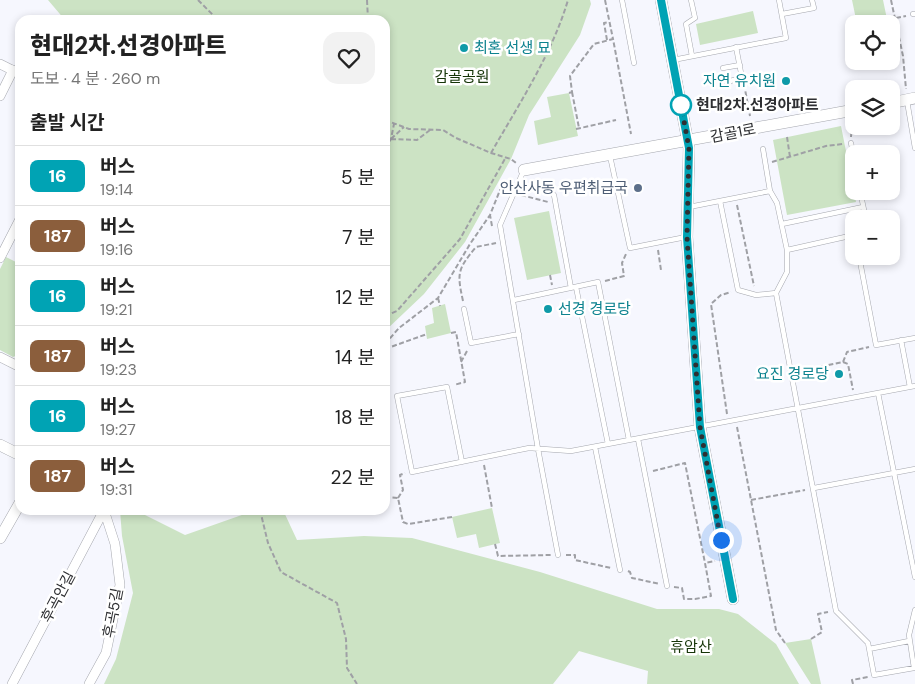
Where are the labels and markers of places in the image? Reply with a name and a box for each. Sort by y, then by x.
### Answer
place label: 최혼 선생 묘 [474,38,551,58]
marker: 최혼 선생 묘 [458,42,470,54]
place label: 자연 유치원 [703,71,776,91]
marker: 자연 유치원 [780,75,792,87]
marker: 현대2차.선경아파트 [670,94,692,116]
place label: 현대2차.선경아파트 [696,95,819,115]
place label: 안산사동 우편취급국 [500,178,628,198]
marker: 안산사동 우편취급국 [632,182,644,194]
place label: 선경 경로당 [558,299,631,319]
marker: 선경 경로당 [542,303,554,315]
place label: 요진 경로당 [756,364,829,384]
marker: 요진 경로당 [833,368,845,380]

